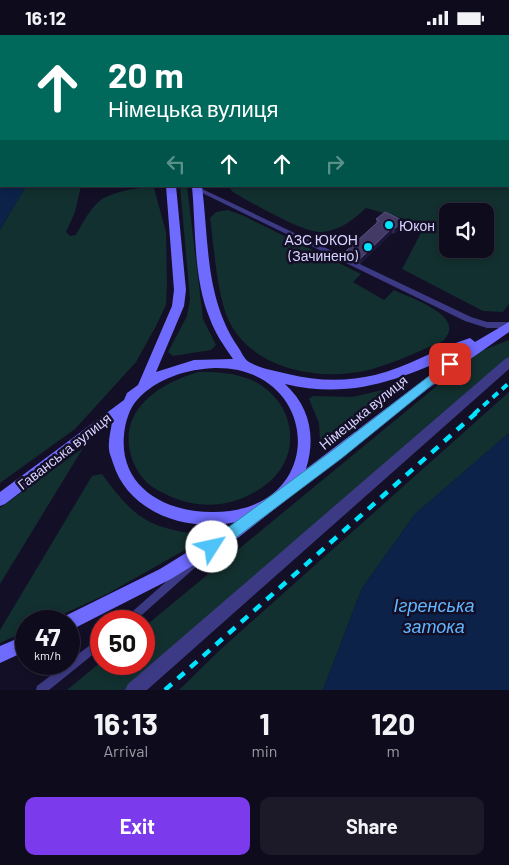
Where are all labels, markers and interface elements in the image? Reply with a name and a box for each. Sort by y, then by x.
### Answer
text: 16:12 [25,6,66,29]
text: 20 m [108,53,184,95]
icon: ahead [25,55,90,120]
text: Німецька вулиця [108,95,278,121]
icon: left [162,150,190,178]
icon: ahead [215,150,243,178]
icon: ahead [268,150,296,178]
icon: right [321,150,349,178]
map controls [439,203,494,258]
button: sound [439,203,494,258]
place label: Юкон [399,217,435,234]
marker: Юкон [383,219,395,231]
place label: АЗС ЮКОН (Зачинено) [284,231,358,264]
marker: АЗС ЮКОН (Зачинено) [362,241,374,253]
pin [429,343,471,385]
icon: arrive [436,350,464,378]
street label: Німецька вулиця [316,371,410,453]
street label: Гаванська вулиця [14,409,114,493]
position arrow [185,520,237,572]
water label: Ігренська затока [394,594,474,637]
speed limit sign: 50 [90,610,155,675]
text: 47 [35,621,60,651]
text: km/h [34,648,61,662]
text: 16:13 [94,705,158,741]
text: 1 [259,705,270,741]
text: 120 [371,705,415,741]
text: Arrival [103,741,148,760]
text: min [251,741,277,760]
text: m [387,741,400,760]
button: Exit [25,797,250,855]
button: Share [260,797,484,855]

